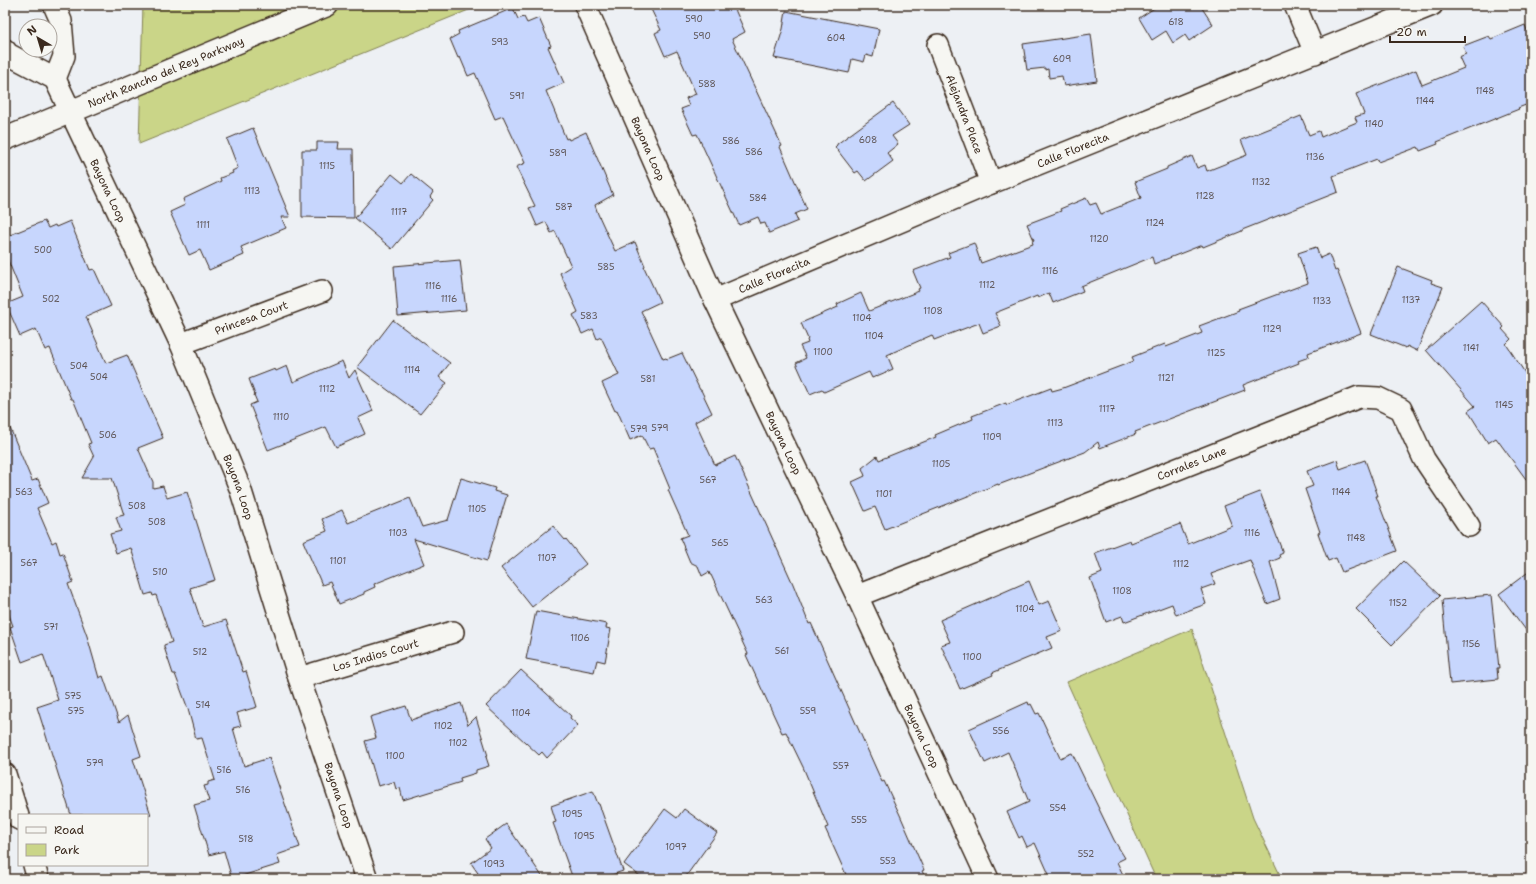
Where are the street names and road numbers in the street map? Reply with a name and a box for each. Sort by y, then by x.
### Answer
street label: North Rancho del Rey Parkway [85,33,246,111]
street label: Alejandra Place [943,72,987,156]
street label: Bayona Loop [628,114,669,183]
street label: Calle Florecita [1035,129,1111,171]
street label: Bayona Loop [87,157,130,225]
street label: Calle Florecita [736,253,812,297]
street label: Princesa Court [212,297,290,338]
street label: Bayona Loop [762,409,805,477]
street label: Corrales Lane [1155,443,1229,484]
street label: Bayona Loop [220,452,257,522]
street label: Los Indios Court [331,635,421,675]
street label: Bayona Loop [901,702,943,770]
street label: Bayona Loop [321,760,357,830]

